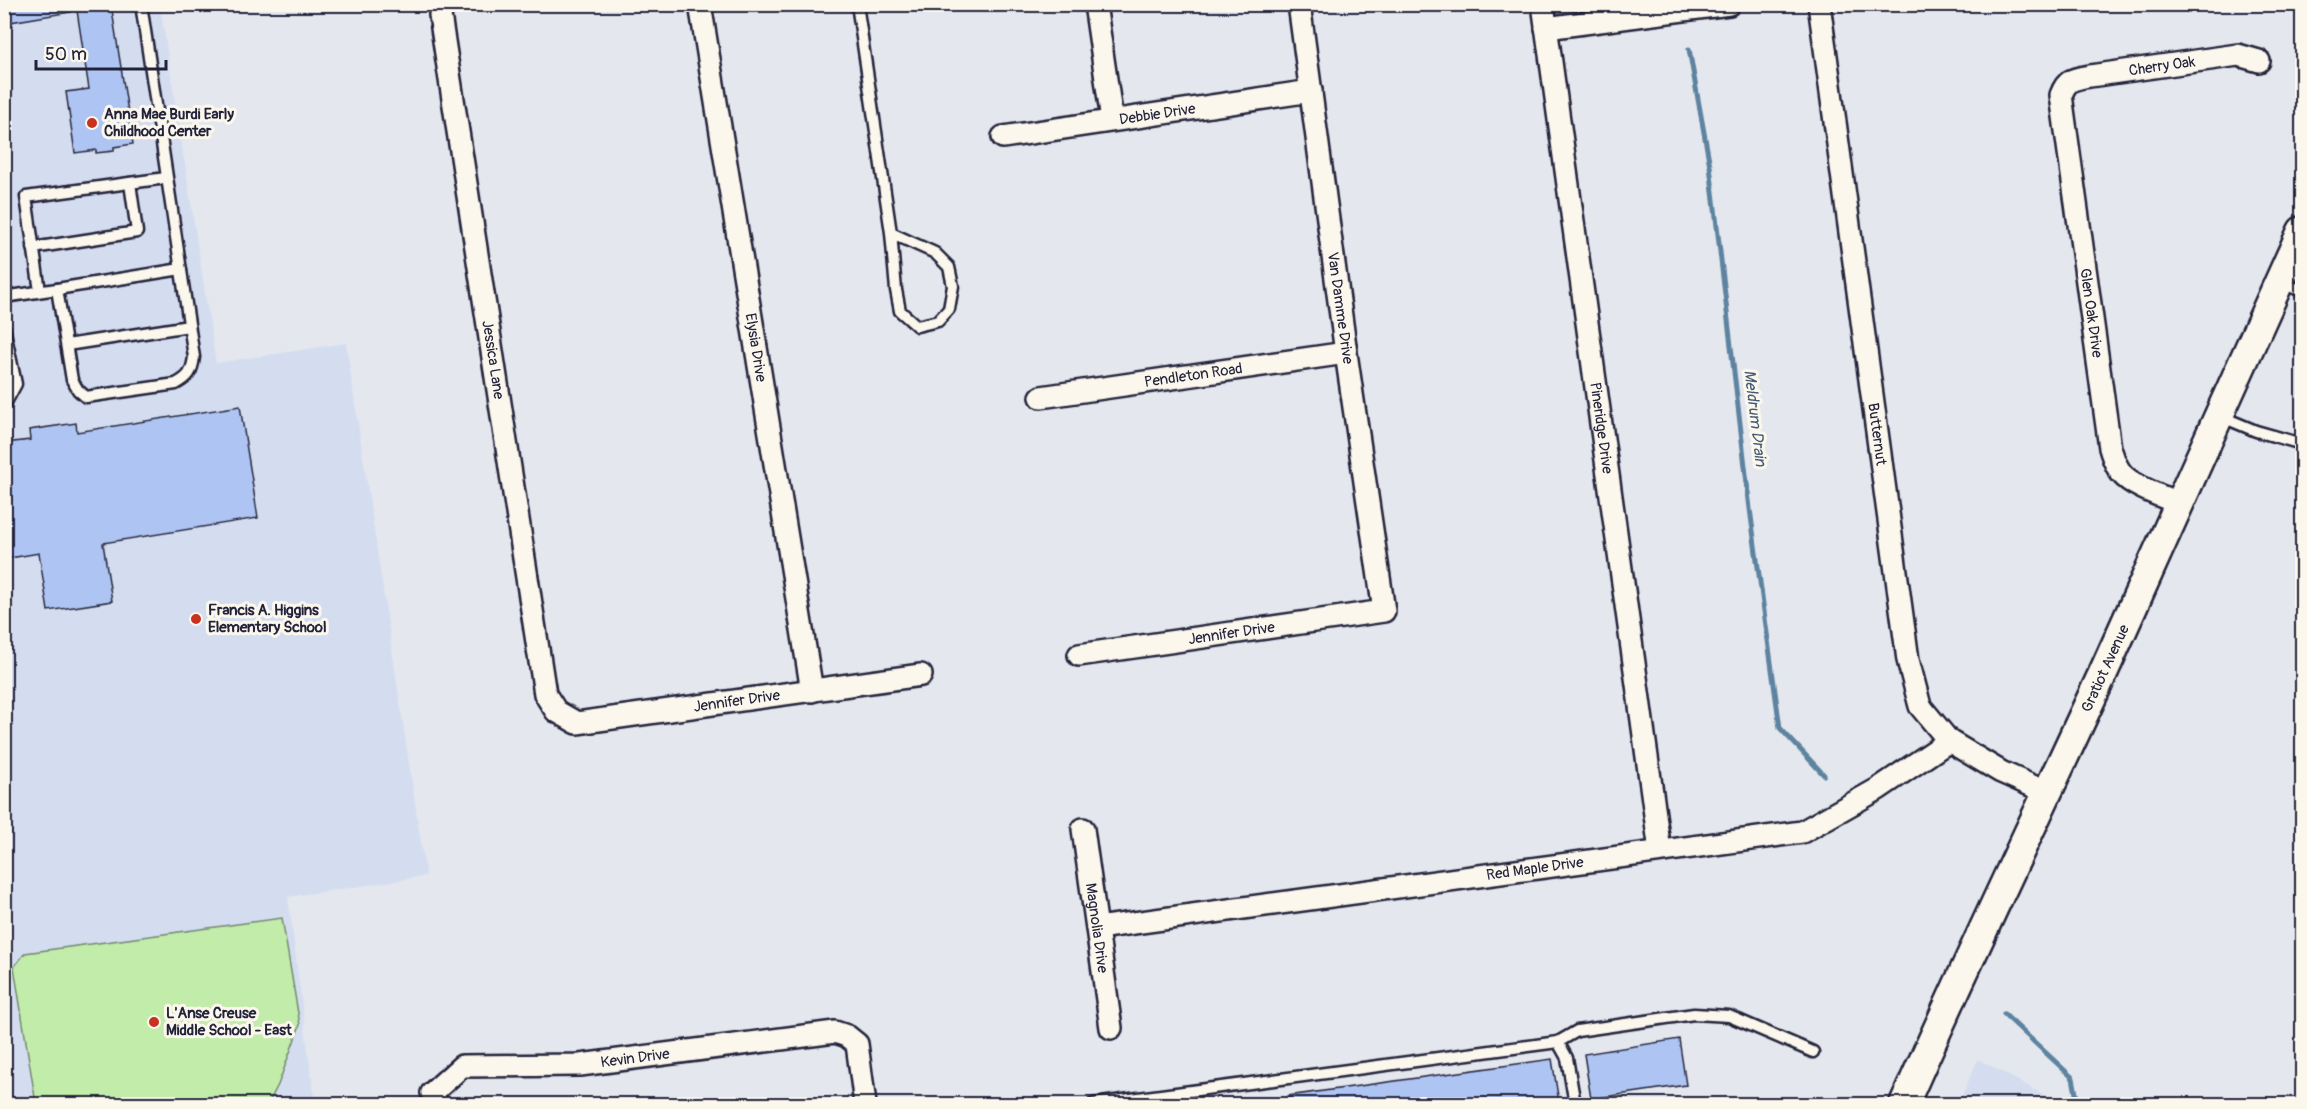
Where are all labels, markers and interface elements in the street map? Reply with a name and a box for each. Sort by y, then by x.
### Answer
scale bar [36,33,166,71]
text: 50 m [45,43,87,66]
street label: Cherry Oak [2127,52,2197,80]
street label: Debbie Drive [1118,99,1197,129]
place label: Anna Mae Burdi Early Childhood Center [104,105,234,141]
marker: Anna Mae Burdi Early Childhood Center [85,116,99,130]
street label: Van Damme Drive [1323,251,1357,366]
street label: Glen Oak Drive [2075,267,2107,360]
street label: Elysia Drive [741,312,771,384]
street label: Jessica Lane [478,319,509,401]
street label: Pendleton Road [1143,359,1244,391]
water label: Meldrum Drain [1739,369,1771,468]
street label: Pineridge Drive [1586,381,1617,476]
street label: Butternut [1864,402,1891,467]
place label: Francis A. Higgins Elementary School [208,601,327,637]
marker: Francis A. Higgins Elementary School [189,612,203,626]
street label: Jennifer Drive [1187,617,1277,649]
street label: Gratiot Avenue [2077,621,2134,715]
street label: Jennifer Drive [692,685,782,716]
street label: Red Maple Drive [1485,852,1585,884]
street label: Magnolia Drive [1081,882,1113,975]
place label: L'Anse Creuse Middle School - East [166,1004,293,1040]
marker: L'Anse Creuse Middle School - East [147,1015,161,1029]
street label: Kevin Drive [599,1044,671,1072]

